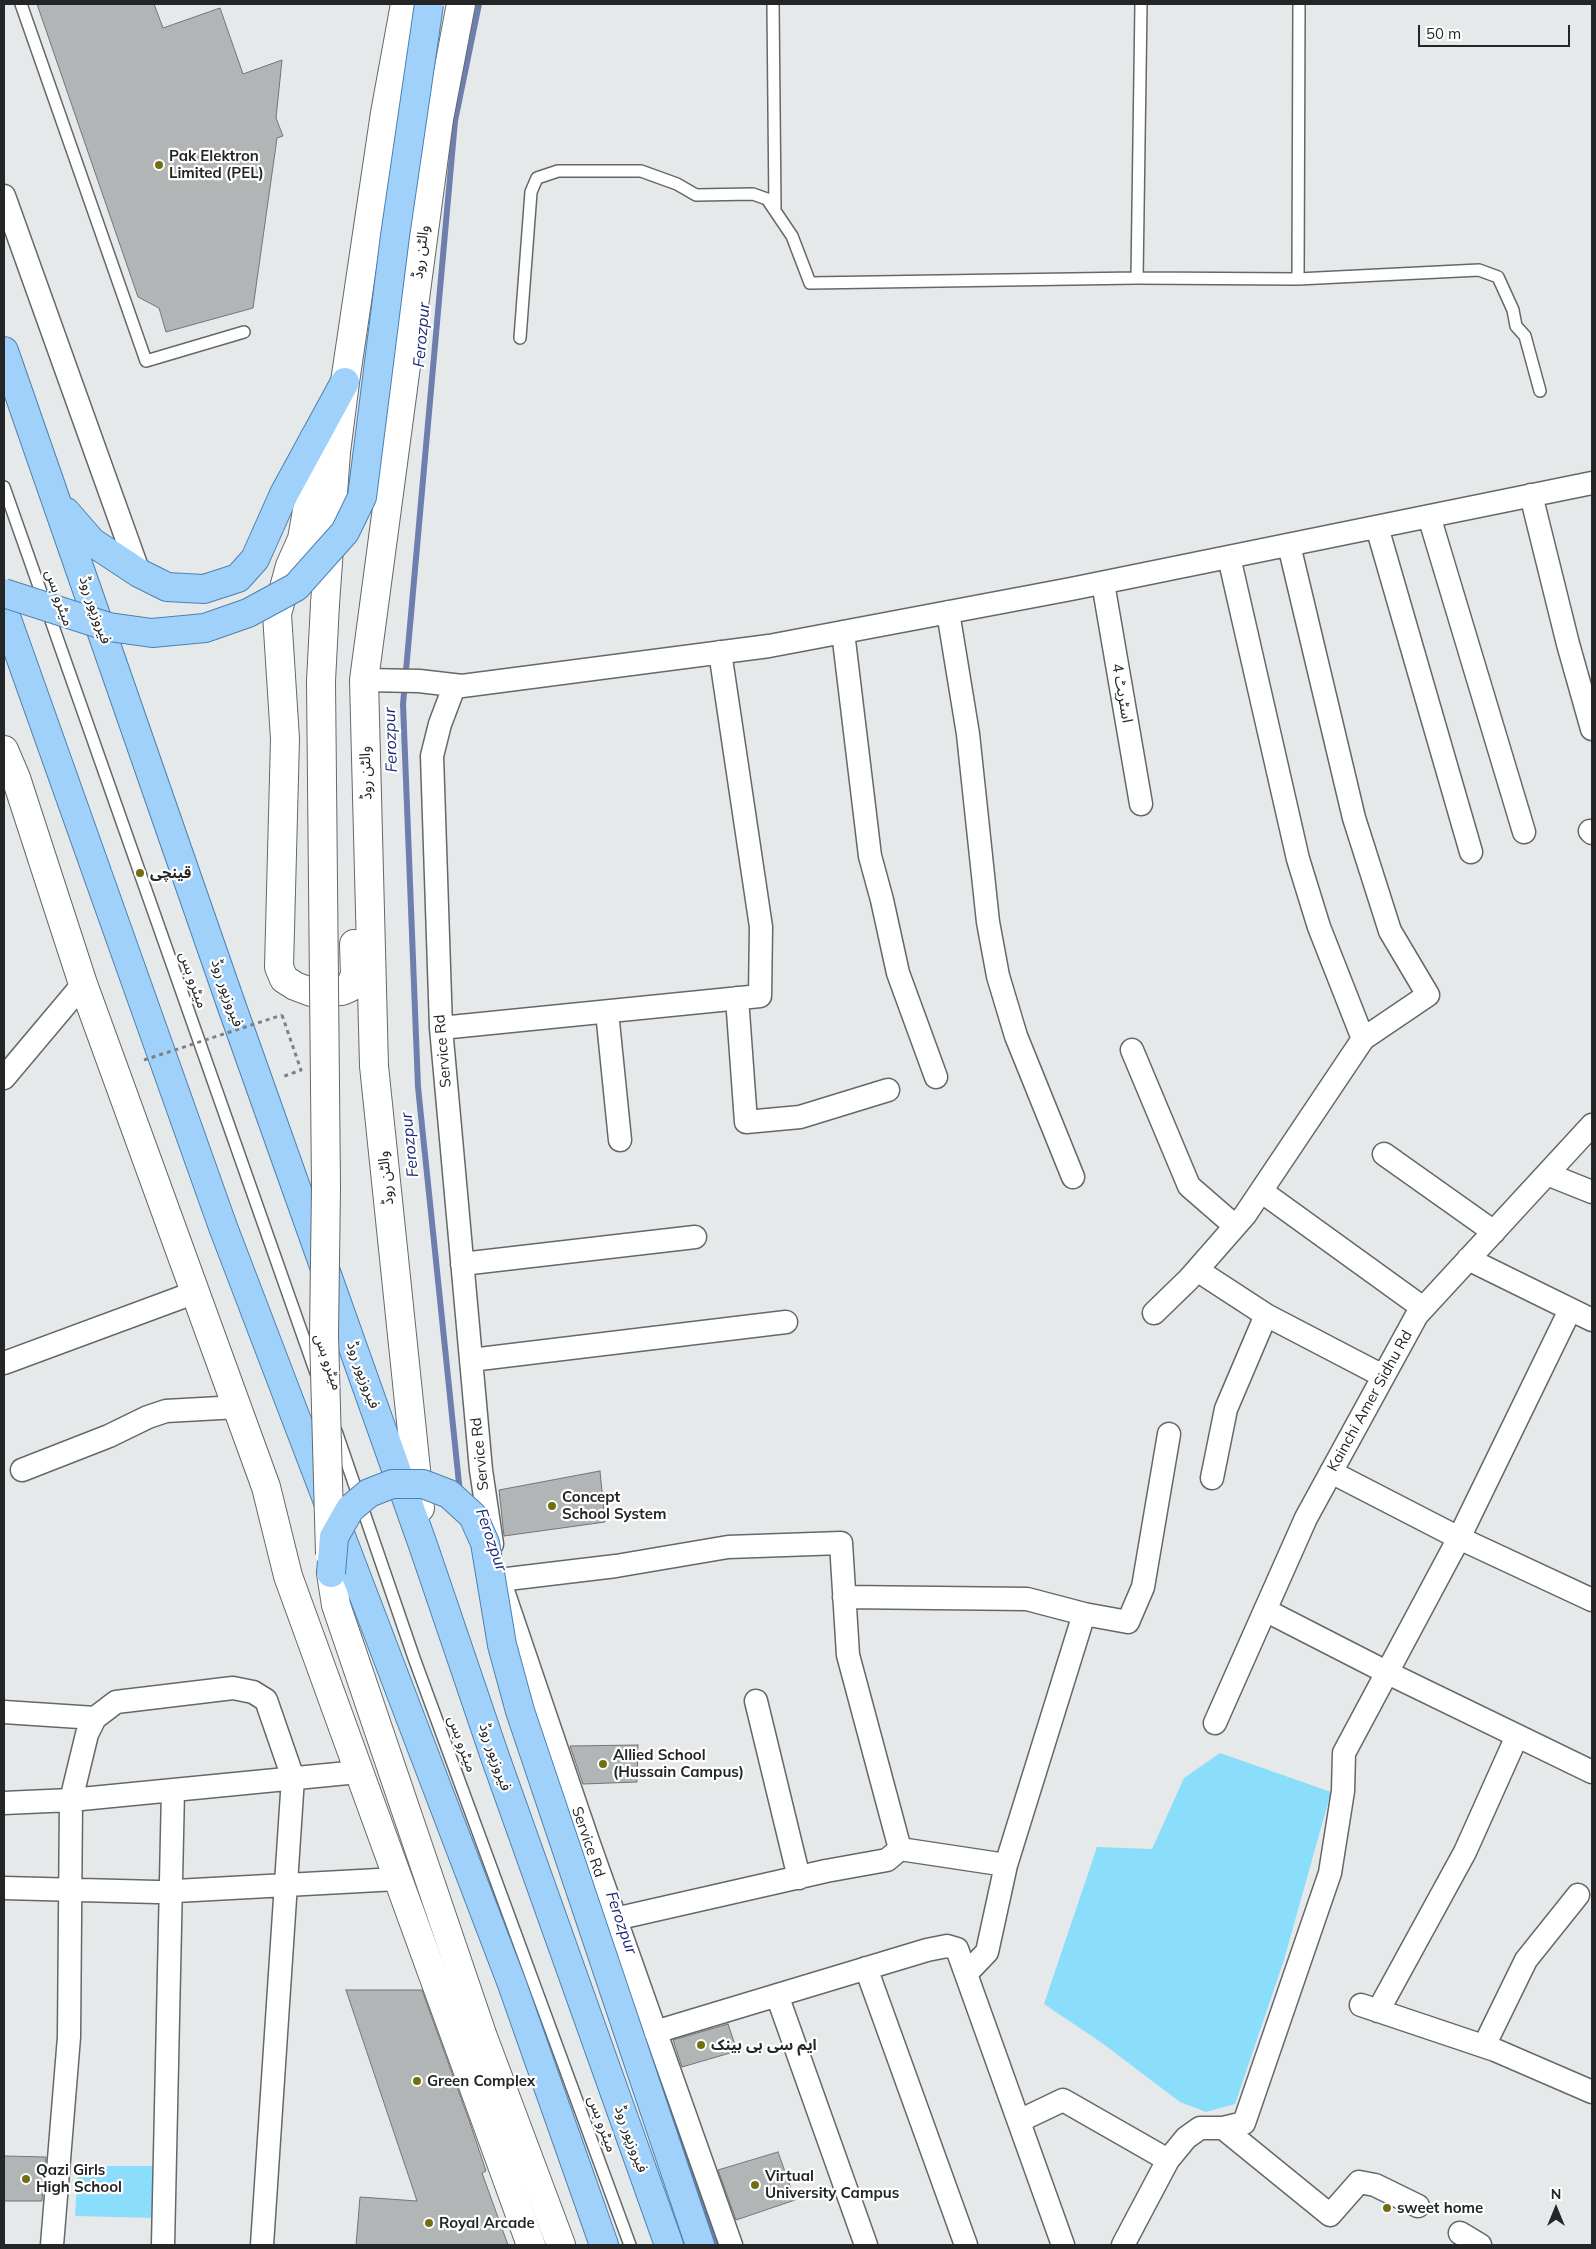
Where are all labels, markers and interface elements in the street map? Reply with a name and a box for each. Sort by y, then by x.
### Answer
scale bar [1421,15,1574,47]
text: 50 m [1426,24,1461,43]
place label: Pak Elektron Limited (PEL) [169,147,264,182]
marker: Pak Elektron Limited (PEL) [153,159,165,171]
street label: والٹن روڈ [409,224,433,280]
water label: Ferozpur [410,302,434,368]
street label: میٹرو بس [41,567,77,629]
street label: فیروزپور روڈ [75,574,115,646]
street label: اسٹریٹ 4 [1108,662,1136,724]
water label: Ferozpur [380,707,402,773]
street label: والٹن روڈ [356,746,376,800]
place label: قینچی [150,864,191,882]
marker: قینچی [134,867,146,879]
street label: میٹرو بس [175,949,211,1011]
street label: فیروزپور روڈ [207,957,247,1029]
street label: Service Rd [431,1014,455,1088]
water label: Ferozpur [397,1112,423,1178]
street label: والٹن روڈ [374,1150,398,1206]
street label: Kainchi Amer Sidhu Rd [1324,1327,1416,1475]
street label: میٹرو بس [310,1331,346,1393]
street label: فیروزپور روڈ [343,1339,383,1411]
street label: Service Rd [467,1417,493,1491]
place label: Concept School System [562,1488,666,1523]
marker: Concept School System [546,1500,558,1512]
water label: Ferozpur [471,1506,511,1574]
street label: میٹرو بس [444,1713,480,1775]
street label: فیروزپور روڈ [475,1721,515,1793]
place label: Allied School (Hussain Campus) [613,1746,744,1781]
marker: Allied School (Hussain Campus) [597,1758,609,1770]
street label: Service Rd [568,1804,608,1880]
water label: Ferozpur [601,1889,641,1957]
place label: ایم سی بی بینک [711,2036,817,2054]
marker: ایم سی بی بینک [695,2039,707,2051]
place label: Green Complex [427,2072,535,2090]
marker: Green Complex [411,2075,423,2087]
street label: میٹرو بس [584,2093,620,2155]
street label: فیروزپور روڈ [611,2103,651,2175]
place label: Qazi Girls High School [36,2161,122,2196]
place label: Virtual University Campus [765,2167,899,2202]
marker: Qazi Girls High School [20,2173,32,2185]
marker: Virtual University Campus [749,2179,761,2191]
north arrow [1531,2184,1581,2234]
text: N [1551,2185,1561,2203]
place label: sweet home [1397,2199,1483,2217]
marker: sweet home [1381,2202,1393,2214]
place label: Royal Arcade [439,2214,535,2232]
marker: Royal Arcade [423,2217,435,2229]

